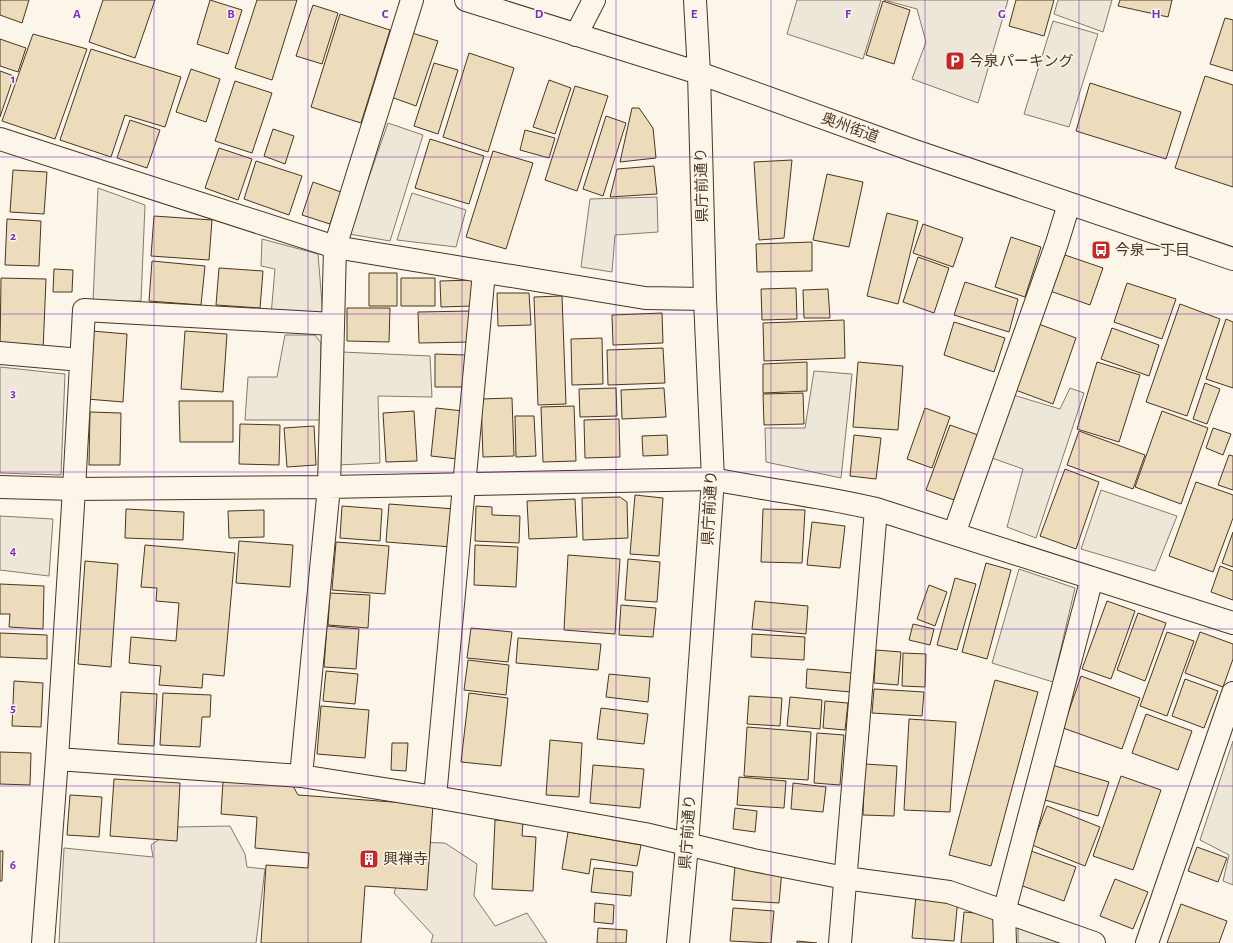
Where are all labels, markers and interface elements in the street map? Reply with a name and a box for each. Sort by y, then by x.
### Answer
text: A [73,8,81,21]
text: B [227,8,235,21]
text: C [382,8,389,21]
text: D [535,8,544,21]
text: E [691,8,698,21]
text: F [845,8,852,21]
text: G [998,8,1006,21]
text: H [1151,8,1161,21]
parking icon: 今泉パーキング [944,50,966,72]
place label: 今泉パーキング [969,53,1074,69]
text: 1 [11,73,15,86]
street label: 奥州街道 [819,109,881,145]
street label: 県庁前通り [693,147,710,223]
text: 2 [10,230,16,243]
bus stop icon: 今泉一丁目 [1090,239,1112,261]
place label: 今泉一丁目 [1115,242,1190,258]
text: 3 [10,387,16,400]
street label: 県庁前通り [700,470,719,546]
text: 4 [10,545,17,558]
text: 5 [10,702,16,715]
street label: 県庁前通り [677,794,698,870]
building icon: 興禅寺 [358,848,380,870]
place label: 興禅寺 [383,851,428,867]
text: 6 [10,859,16,872]

